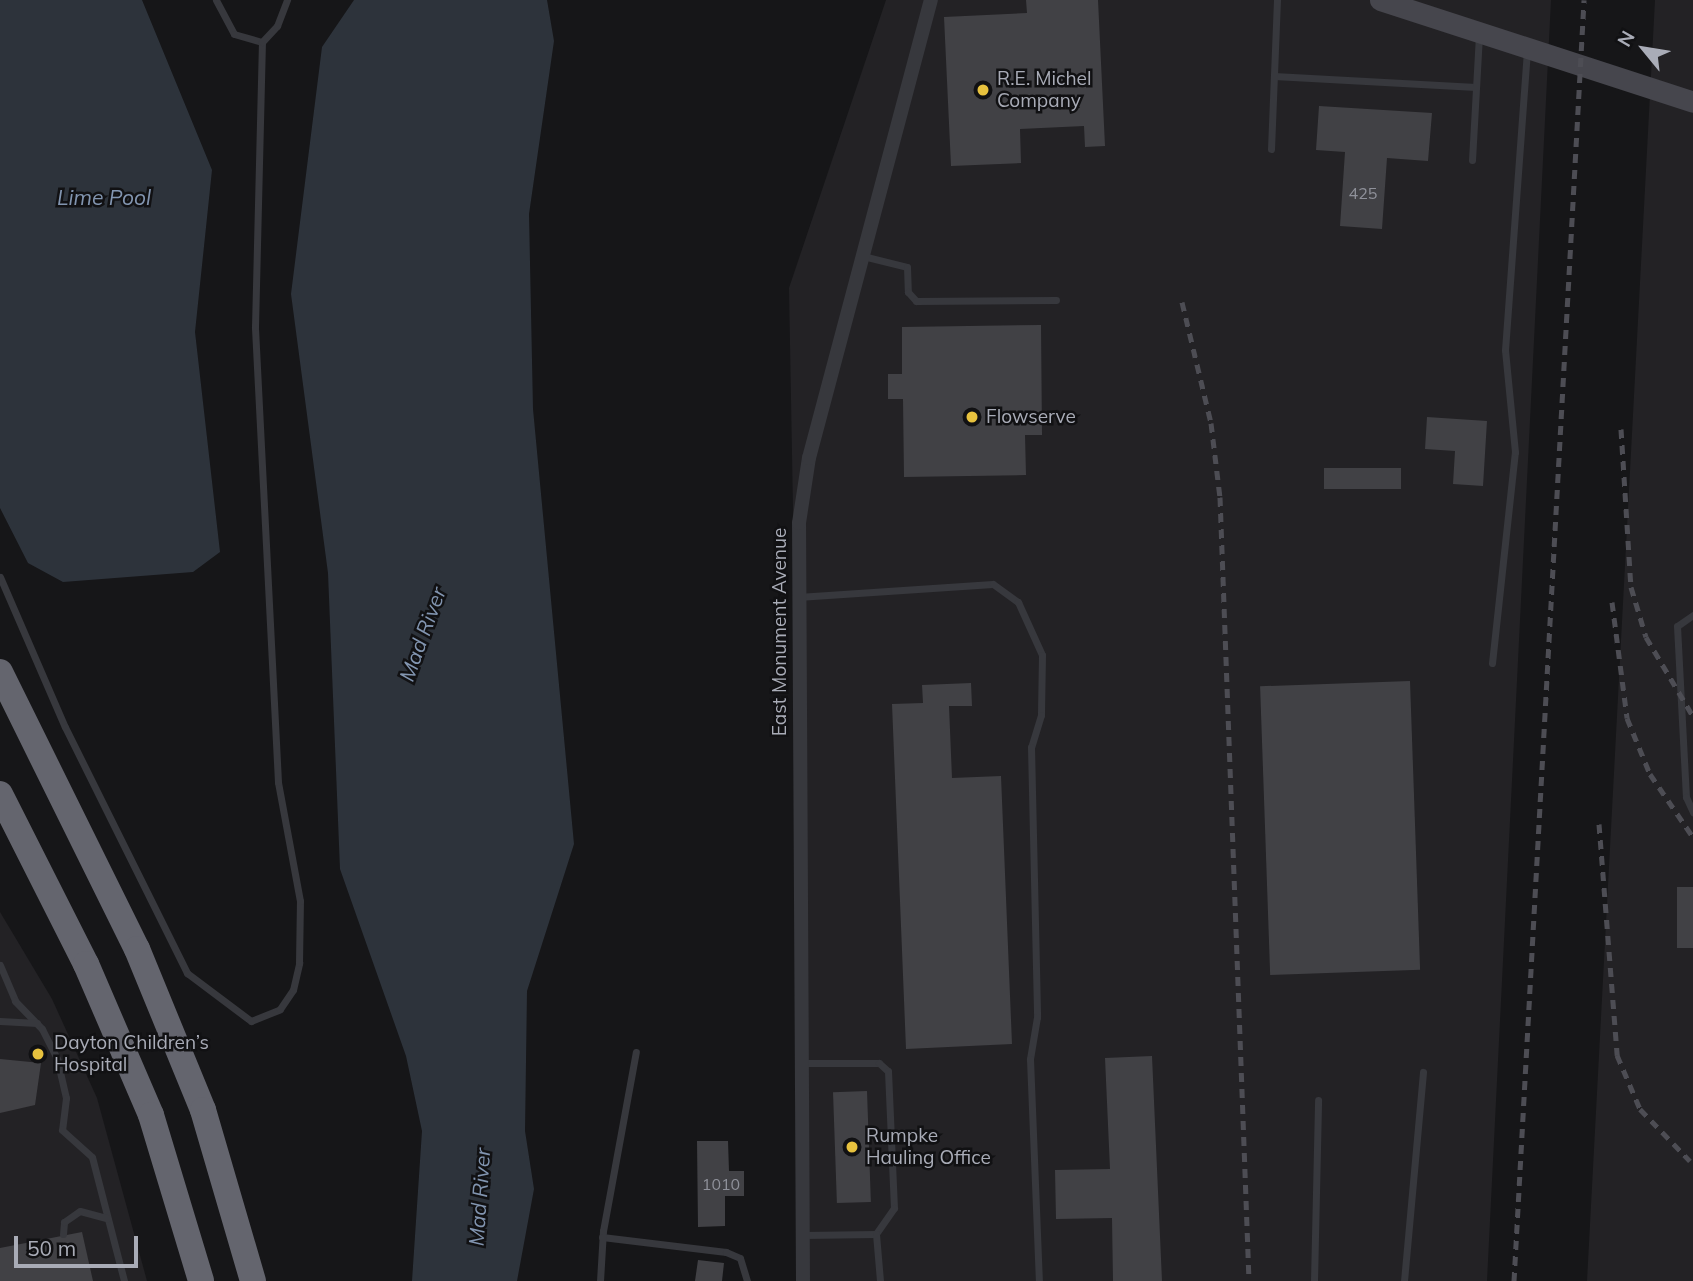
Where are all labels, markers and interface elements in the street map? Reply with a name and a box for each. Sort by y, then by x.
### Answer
north arrow [1609,14,1679,84]
text: N [1612,26,1640,51]
place label: R.E. Michel Company [997,68,1091,112]
marker: R.E. Michel Company [975,82,991,98]
house number: 425 [1349,183,1377,203]
water label: Lime Pool [57,184,151,210]
place label: Flowserve [986,406,1076,428]
marker: Flowserve [964,409,980,425]
street label: East Monument Avenue [769,528,791,736]
water label: Mad River [393,584,451,684]
place label: Dayton Children’s Hospital [54,1032,209,1076]
marker: Dayton Children’s Hospital [28,1044,48,1064]
place label: Rumpke Hauling Office [866,1125,991,1169]
marker: Rumpke Hauling Office [844,1139,860,1155]
water label: Mad River [463,1147,495,1247]
house number: 1010 [702,1174,740,1194]
scale bar [18,1222,142,1266]
text: 50 m [27,1235,76,1261]

